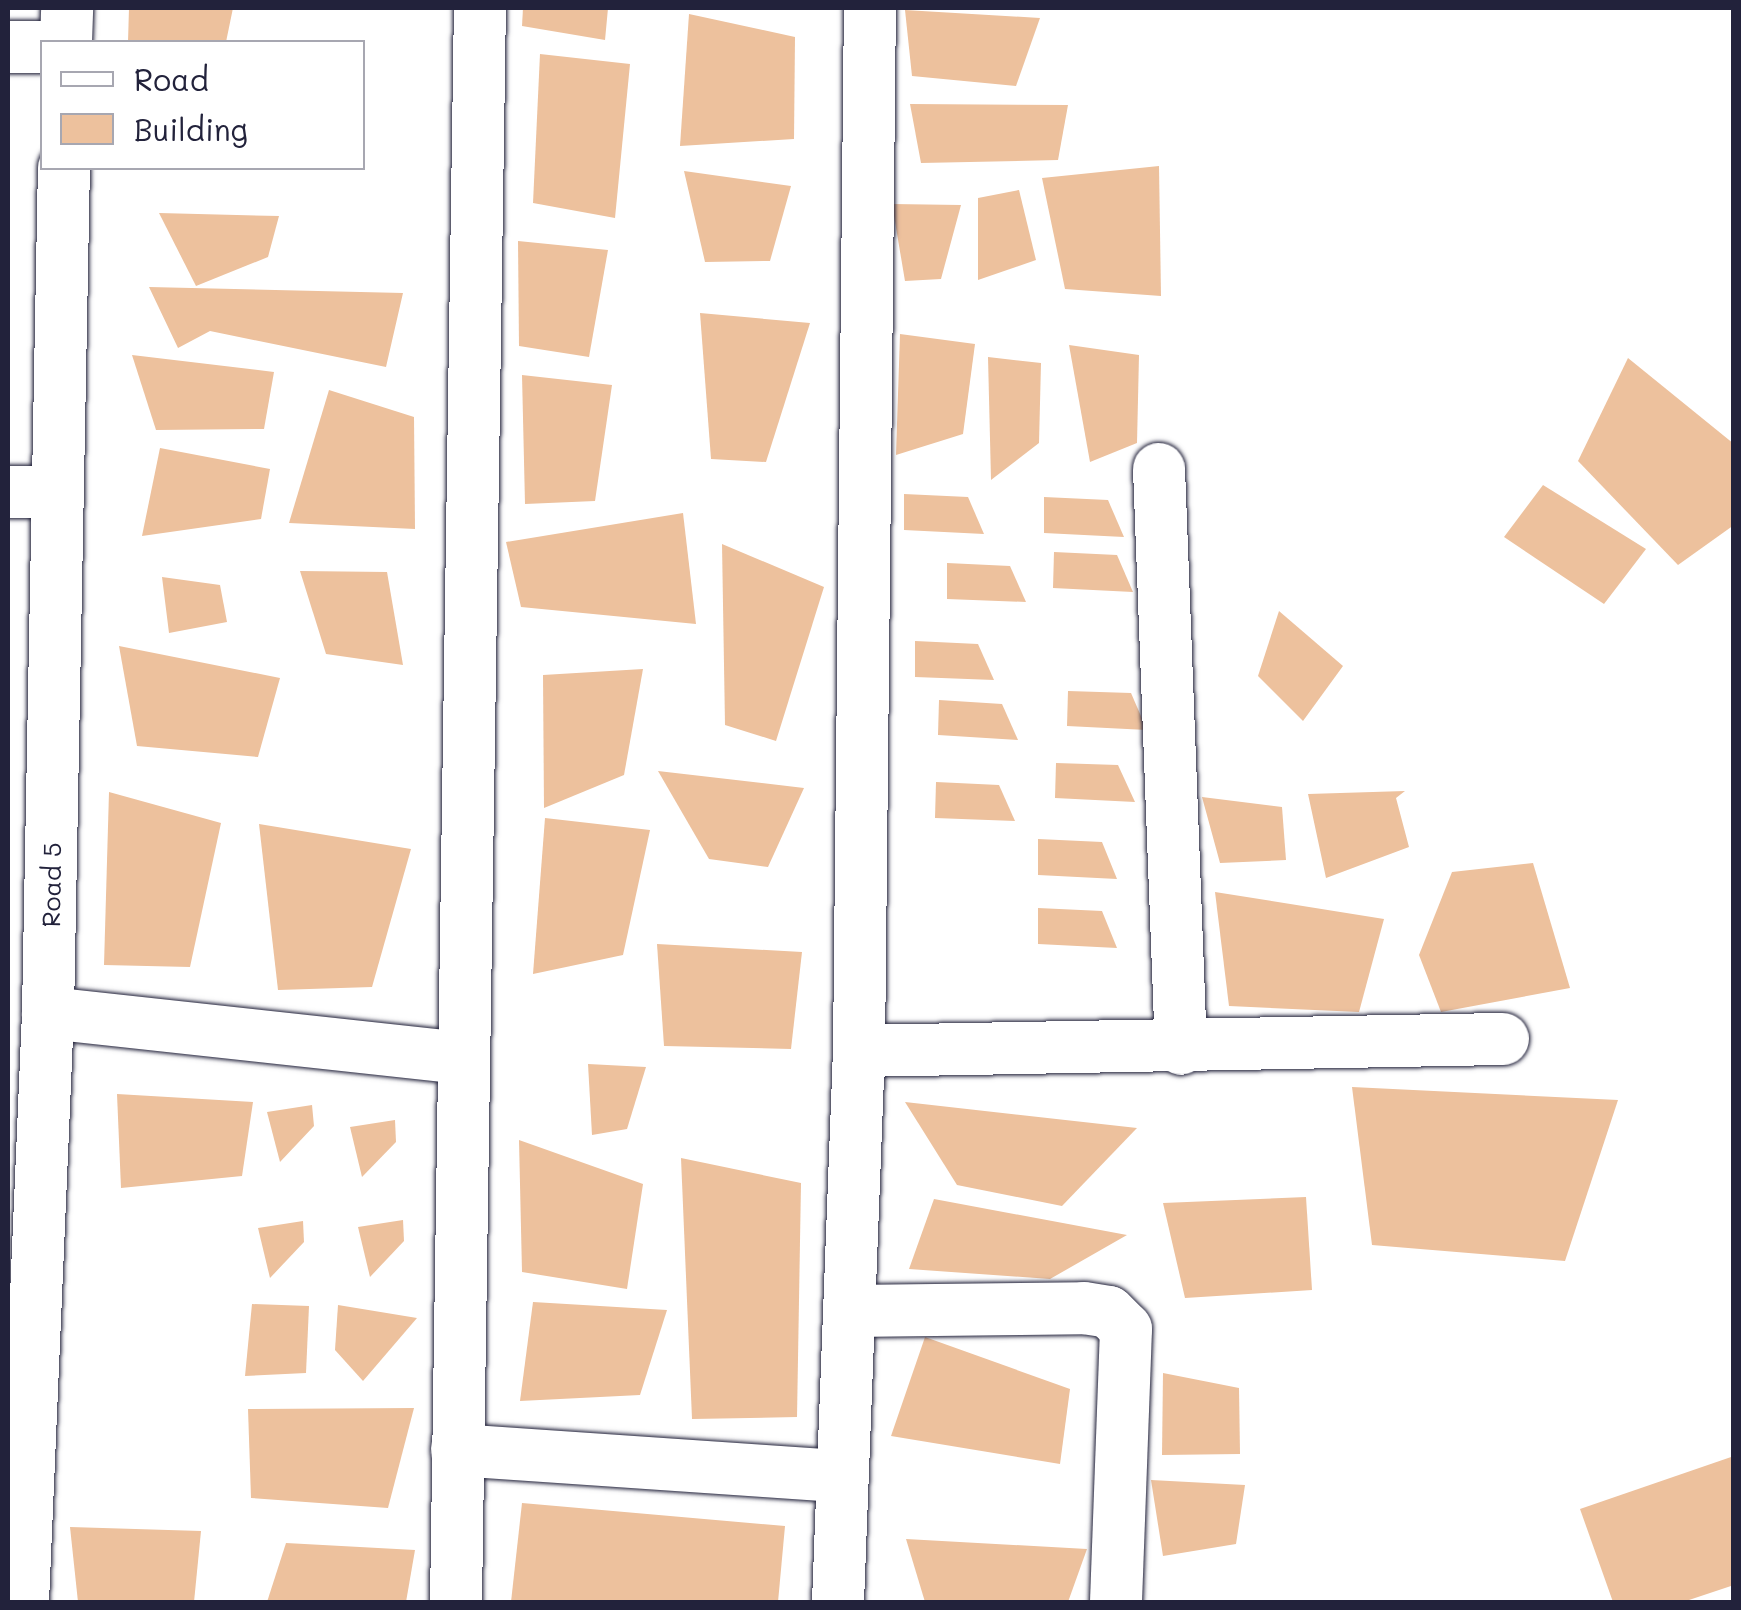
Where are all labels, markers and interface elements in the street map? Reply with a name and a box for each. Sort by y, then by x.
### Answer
legend [40,40,365,170]
text: Road [134,59,209,99]
text: Building [134,109,248,149]
street label: Road 5 [35,842,67,928]

